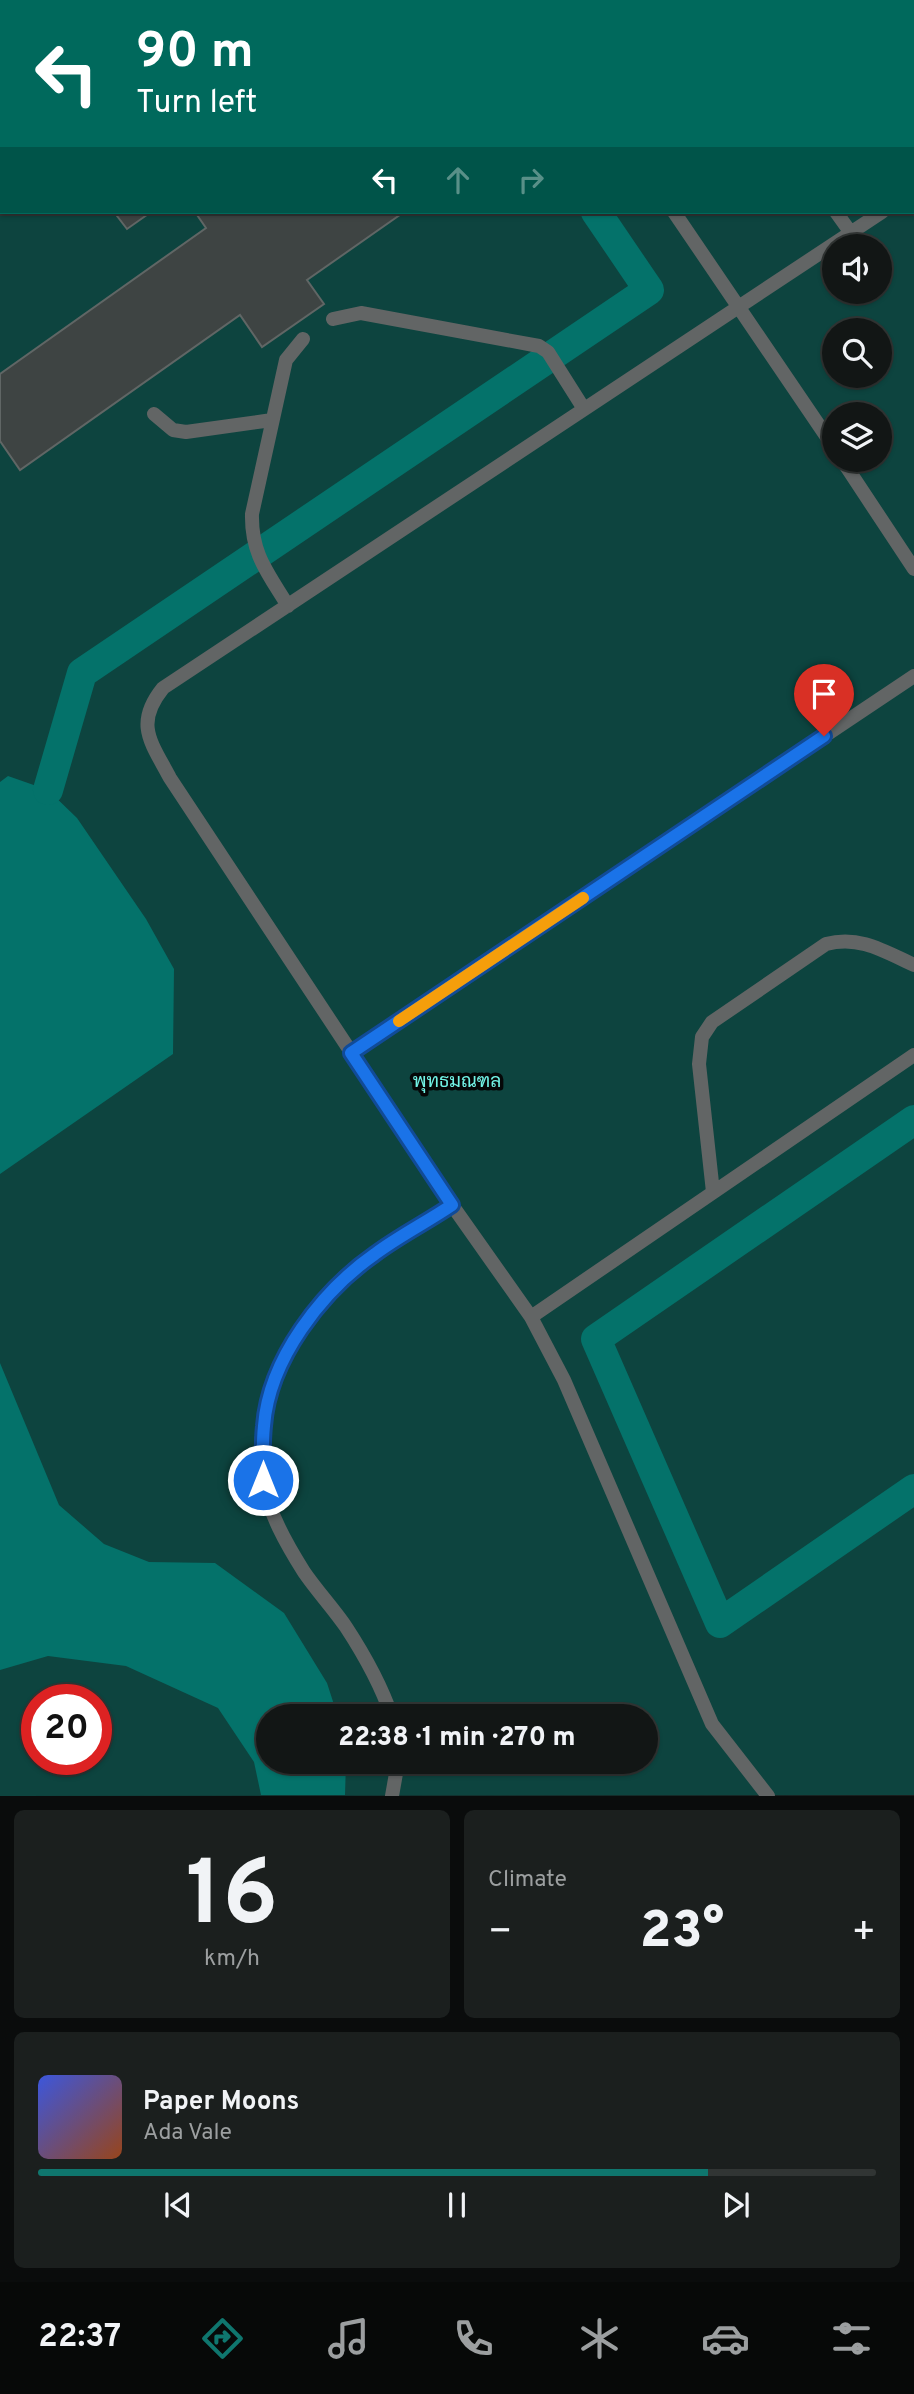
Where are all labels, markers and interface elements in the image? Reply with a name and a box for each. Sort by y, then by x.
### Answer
text: 90 m [136,23,254,85]
icon: left [21,28,112,119]
text: Turn left [136,84,257,124]
icon: left [366,161,404,199]
icon: ahead [439,161,477,199]
icon: right [512,161,550,199]
map controls [822,234,892,472]
button: sound [822,234,892,304]
button: search [822,318,892,388]
button: layers [822,402,892,472]
pin [794,664,854,736]
icon: arrive [805,675,843,713]
park label: พุทธมณฑล [413,1070,501,1094]
position arrow [226,1443,300,1517]
speed limit sign: 20 [21,1684,112,1775]
text: 22:38 · 1 min · 270 m [338,1722,576,1755]
text: 16 [186,1842,278,1957]
text: Climate [488,1866,567,1895]
text: 23° [640,1900,724,1966]
text: − [488,1909,513,1958]
text: + [851,1909,876,1958]
text: km/h [204,1945,260,1974]
text: Paper Moons [143,2086,299,2119]
text: Ada Vale [143,2119,232,2148]
icon: previous [159,2186,197,2224]
icon: pause [438,2186,476,2224]
icon: next [717,2186,755,2224]
icon: directions [198,2314,247,2363]
icon: music [324,2314,373,2363]
icon: phone [449,2314,498,2363]
icon: climate [575,2314,624,2363]
icon: car [701,2314,750,2363]
icon: filters [827,2314,876,2363]
text: 22:37 [38,2318,121,2358]

